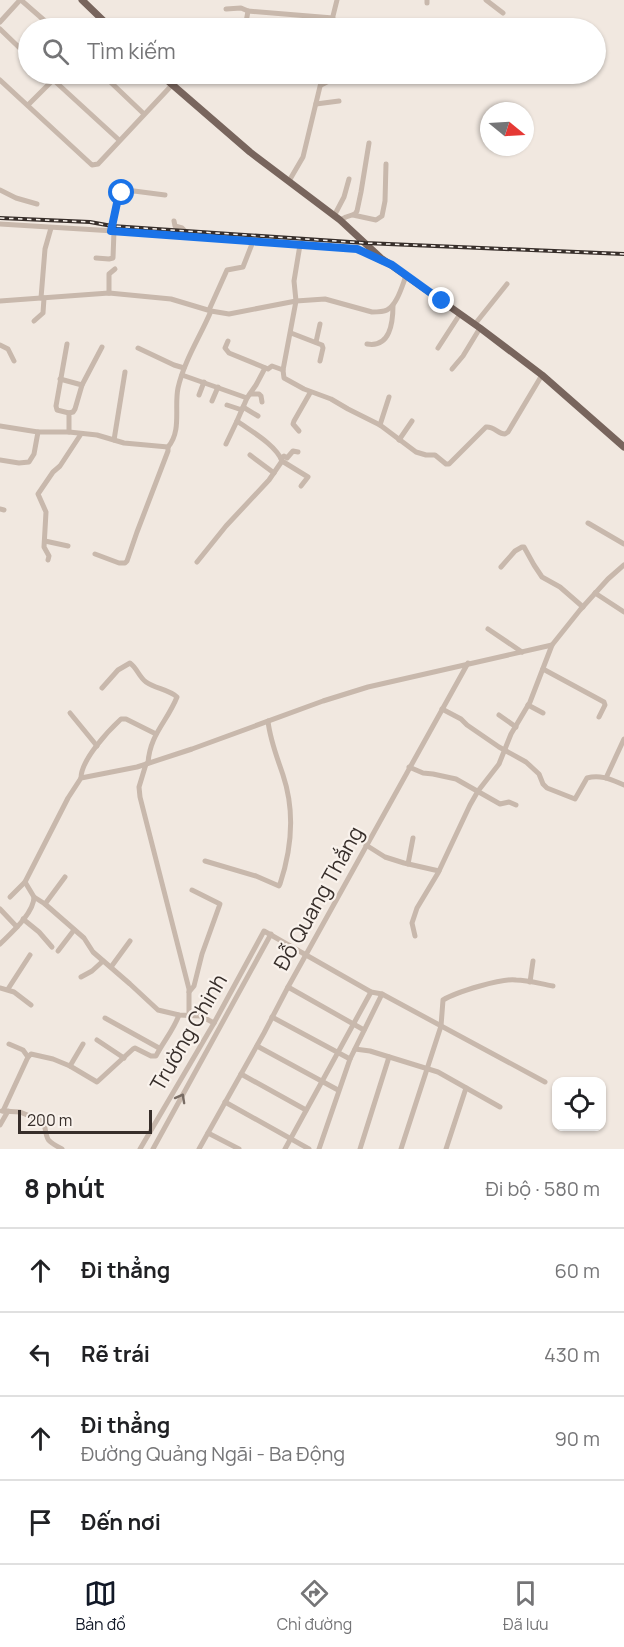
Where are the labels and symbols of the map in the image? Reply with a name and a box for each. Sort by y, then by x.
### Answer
north arrow [480,102,534,156]
route start [108,179,134,205]
route end [428,287,454,313]
street label: Đỗ Quang Thắng [267,821,369,975]
street label: Trường Chinh [143,968,233,1096]
one-way arrow [174,1094,185,1104]
scale bar [18,1107,152,1134]

